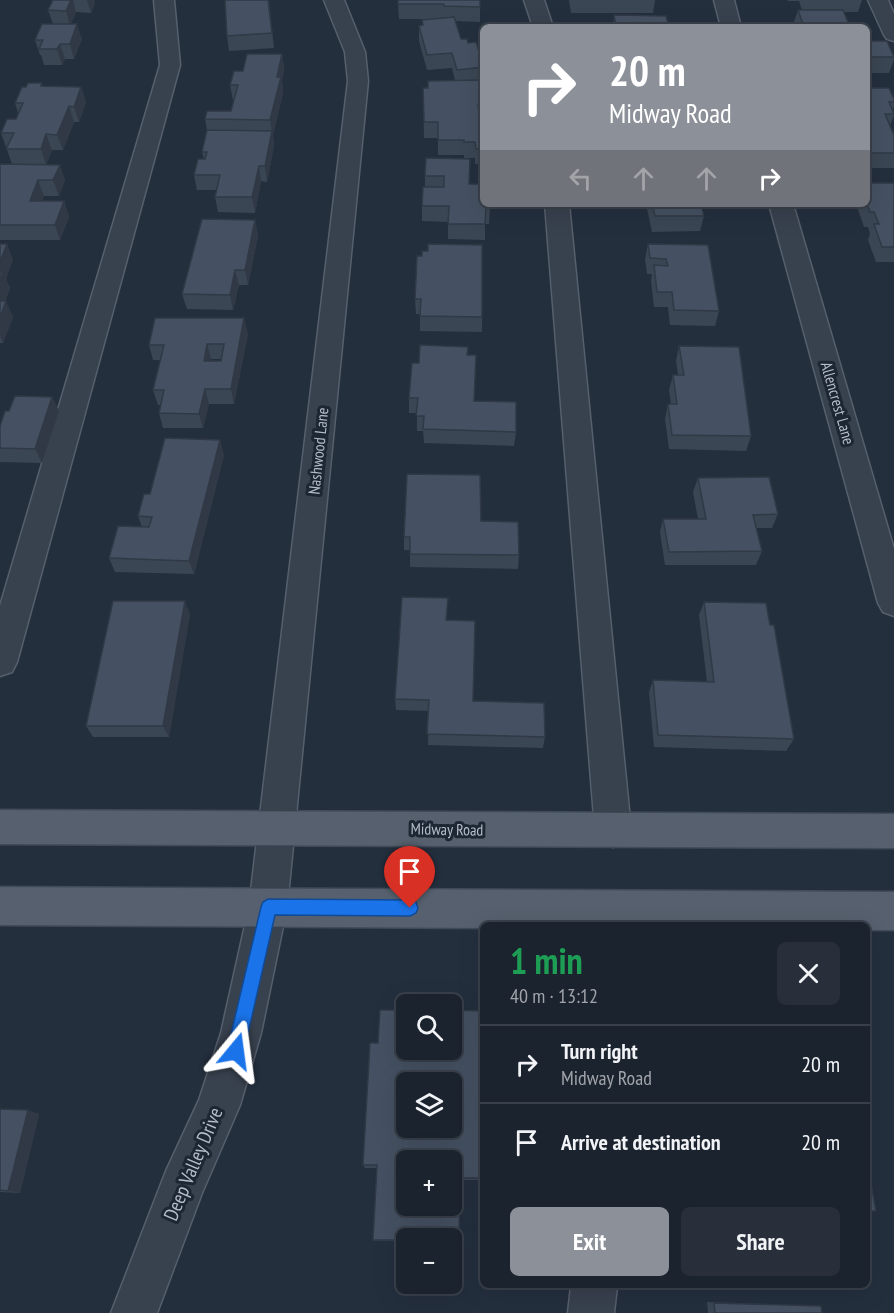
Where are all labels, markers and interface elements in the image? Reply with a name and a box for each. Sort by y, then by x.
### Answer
text: 20 m [609,43,686,98]
icon: right [510,48,588,126]
text: Midway Road [609,96,732,130]
icon: left [564,162,597,195]
icon: ahead [627,162,660,195]
icon: ahead [690,162,723,195]
icon: right [753,162,786,195]
street label: Allencrest Lane [817,359,859,447]
street label: Nashwood Lane [303,407,333,495]
street label: Midway Road [410,818,484,840]
pin [384,846,435,908]
icon: arrive [393,855,426,888]
text: 1 min [510,937,583,984]
button: close [777,942,840,1005]
text: 40 m · 13:12 [510,983,598,1009]
map controls [396,994,462,1294]
button: search [396,994,462,1060]
position arrow [204,1019,268,1083]
text: Turn right [561,1037,638,1065]
icon: right [510,1048,543,1081]
text: 20 m [801,1050,840,1078]
text: Midway Road [561,1065,652,1091]
button: layers [396,1072,462,1138]
street label: Deep Valley Drive [157,1103,229,1225]
icon: arrive [510,1126,543,1159]
text: Arrive at destination [561,1128,721,1156]
text: 20 m [801,1128,840,1156]
button: + [396,1150,462,1216]
button: Exit [510,1207,669,1276]
button: Share [681,1207,840,1276]
button: − [396,1228,462,1294]

